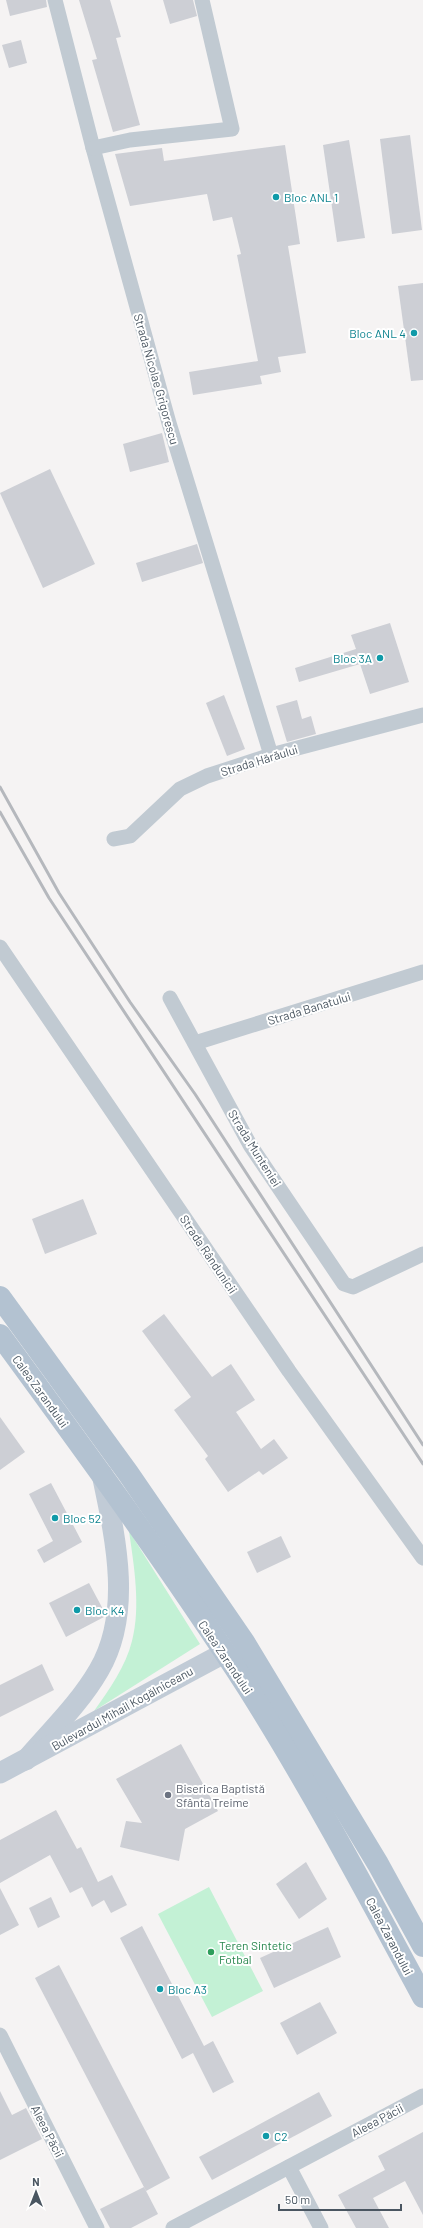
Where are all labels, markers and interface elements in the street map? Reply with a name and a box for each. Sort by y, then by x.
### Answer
place label: Bloc ANL 1 [284,190,338,204]
marker: Bloc ANL 1 [271,192,281,202]
street label: Strada Nicolae Grigorescu [132,312,182,446]
place label: Bloc ANL 4 [349,326,406,340]
marker: Bloc ANL 4 [409,328,419,338]
place label: Bloc 3A [333,651,372,665]
marker: Bloc 3A [375,653,385,663]
street label: Strada Hărăului [219,742,299,778]
street label: Strada Banatului [266,989,352,1027]
street label: Strada Munteniei [226,1107,284,1189]
street label: Strada Rândunicii [178,1212,240,1296]
street label: Calea Zarandului [10,1352,72,1430]
place label: Bloc 52 [63,1511,101,1525]
marker: Bloc 52 [50,1513,60,1523]
place label: Bloc K4 [85,1603,124,1617]
marker: Bloc K4 [72,1605,82,1615]
street label: Calea Zarandului [196,1618,256,1696]
street label: Bulevardul Mihail Kogălniceanu [49,1663,195,1753]
place label: Biserica Baptistă Sfânta Treime [176,1781,265,1809]
marker: Biserica Baptistă Sfânta Treime [163,1790,173,1800]
street label: Calea Zarandului [364,1895,416,1977]
place label: Teren Sintetic Fotbal [219,1938,292,1966]
marker: Teren Sintetic Fotbal [206,1947,216,1957]
place label: Bloc A3 [168,1982,207,1996]
marker: Bloc A3 [155,1984,165,1994]
street label: Aleea Păcii [349,2100,405,2140]
street label: Aleea Păcii [29,2103,67,2159]
place label: C2 [274,2129,288,2143]
marker: C2 [261,2131,271,2141]
north arrow [16,2172,56,2212]
text: N [32,2175,40,2188]
scale bar [279,2186,401,2212]
text: 50 m [285,2192,310,2206]

